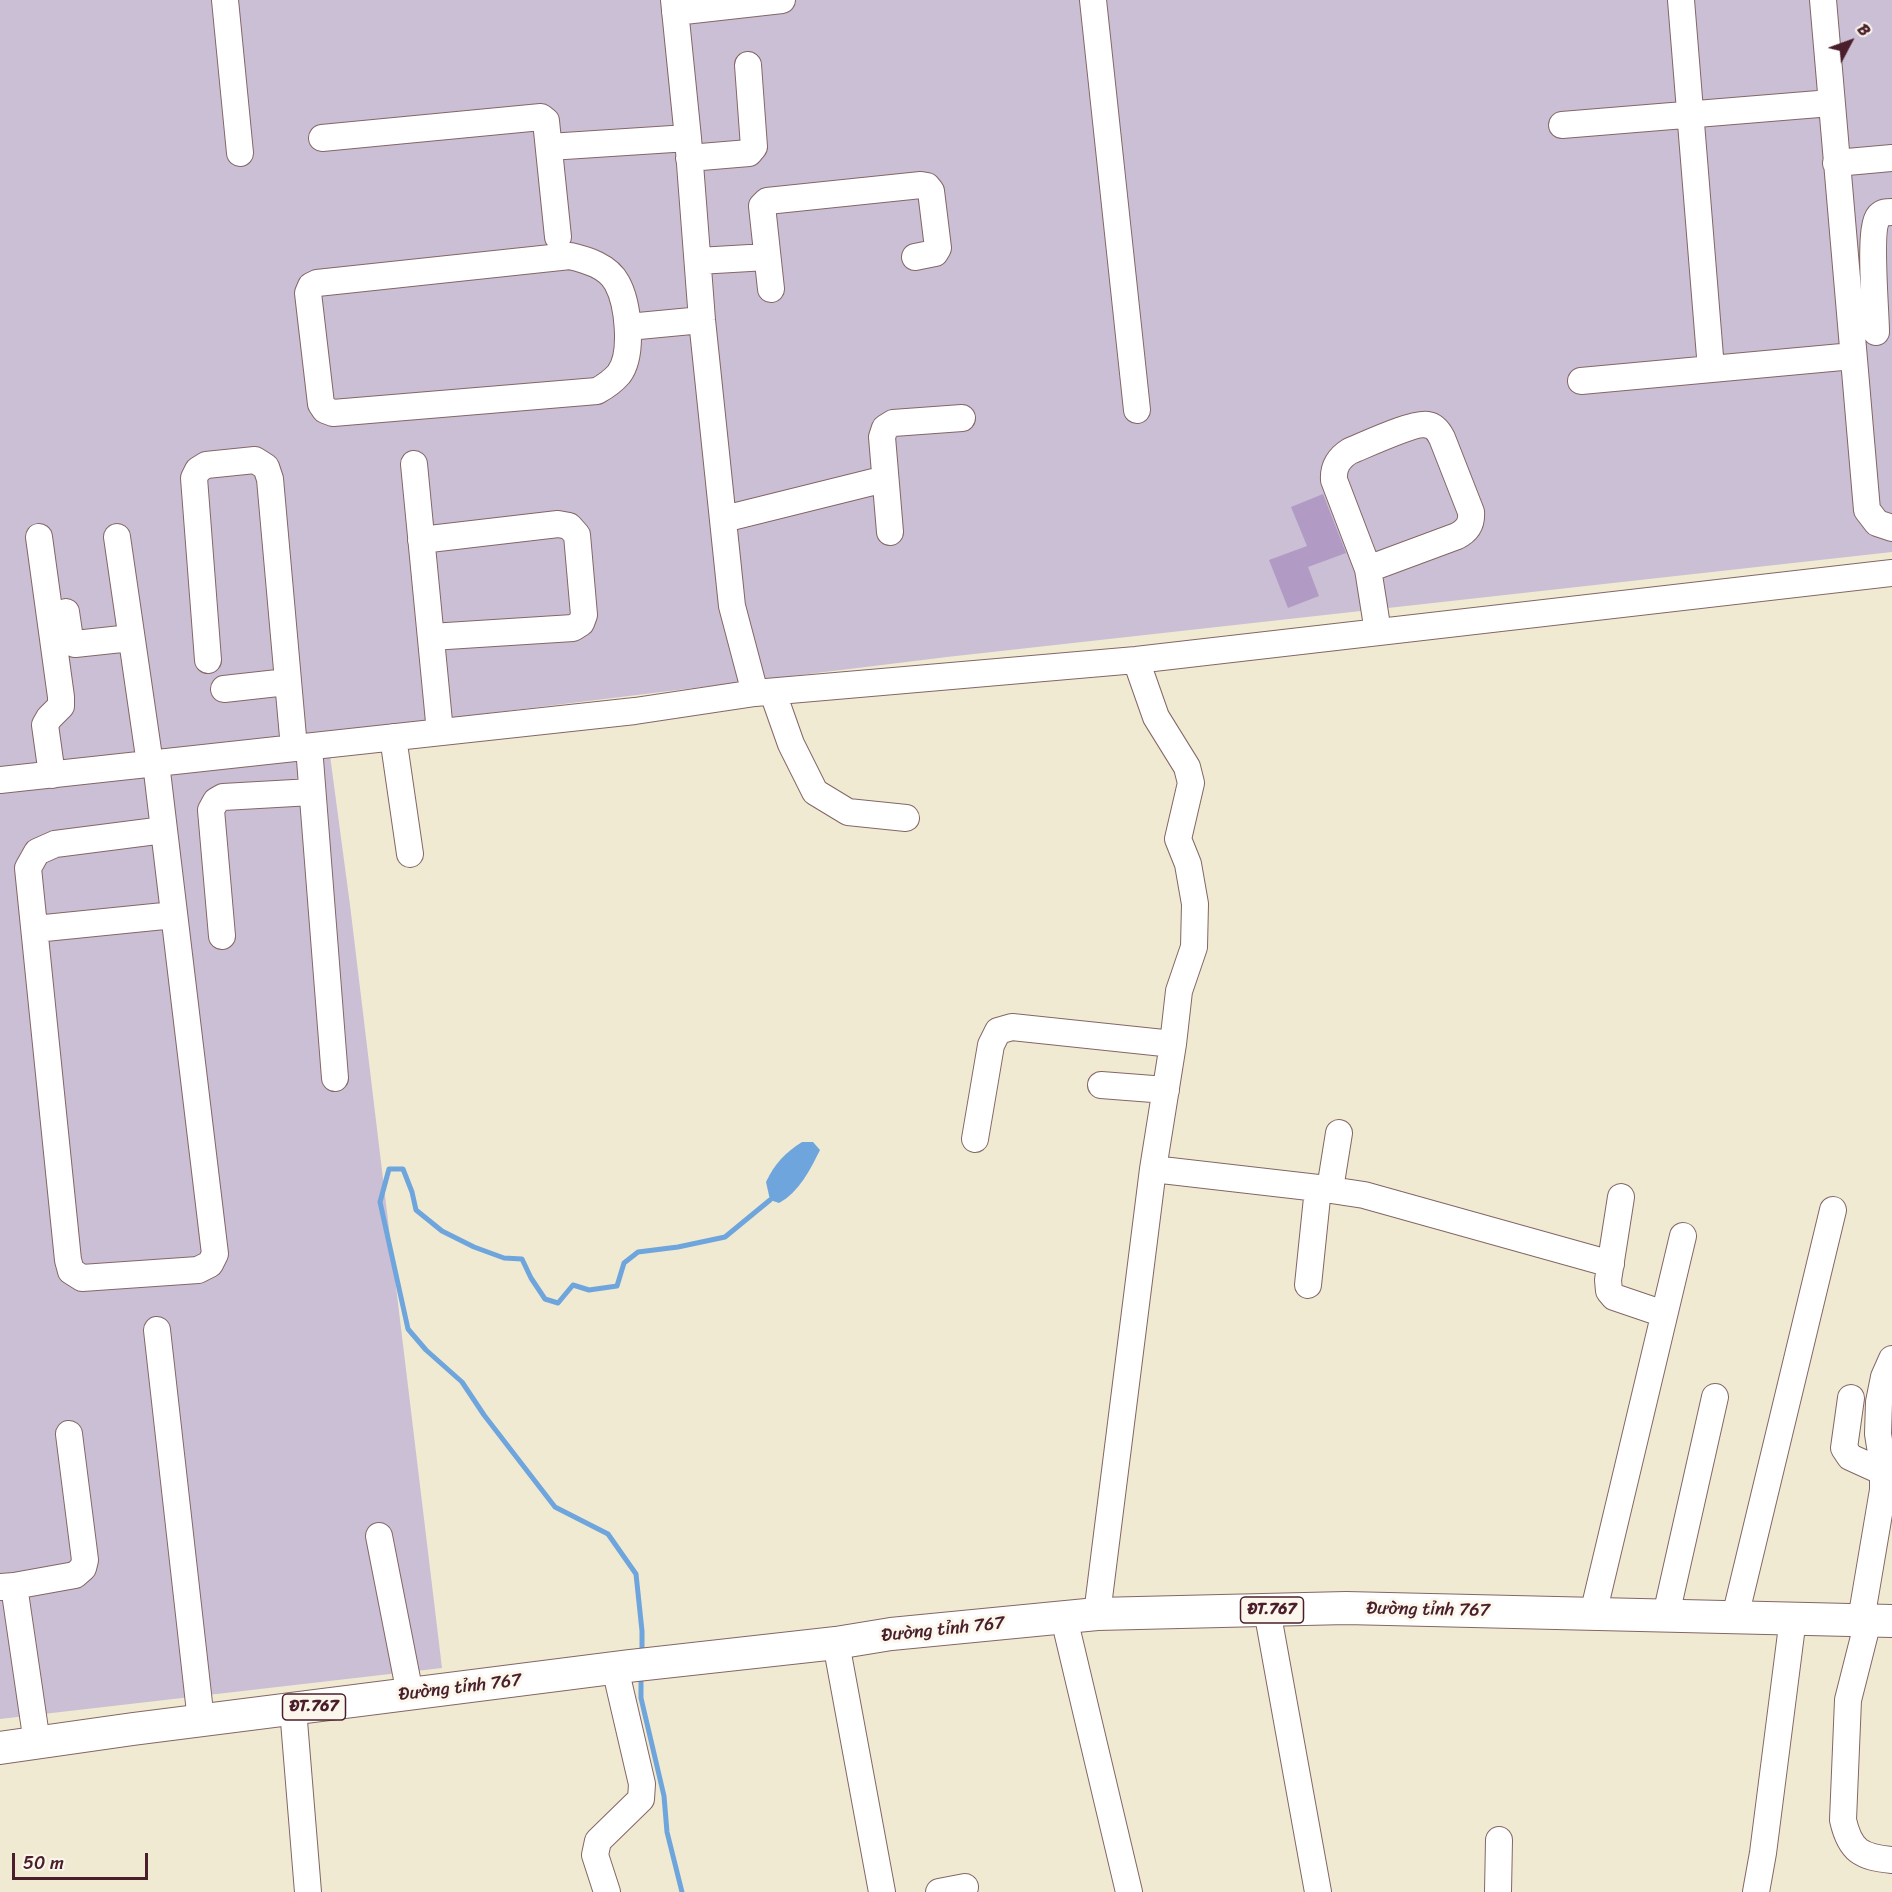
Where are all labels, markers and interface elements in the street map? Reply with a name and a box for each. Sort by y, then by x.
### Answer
north arrow [1820,12,1880,72]
text: B [1850,17,1878,43]
road number: ĐT.767 [1240,1597,1304,1623]
street label: Đường tỉnh 767 [1366,1598,1490,1622]
street label: Đường tỉnh 767 [880,1613,1006,1647]
street label: Đường tỉnh 767 [397,1670,523,1706]
road number: ĐT.767 [282,1694,346,1720]
scale bar [15,1841,152,1879]
text: 50 m [23,1847,64,1879]

